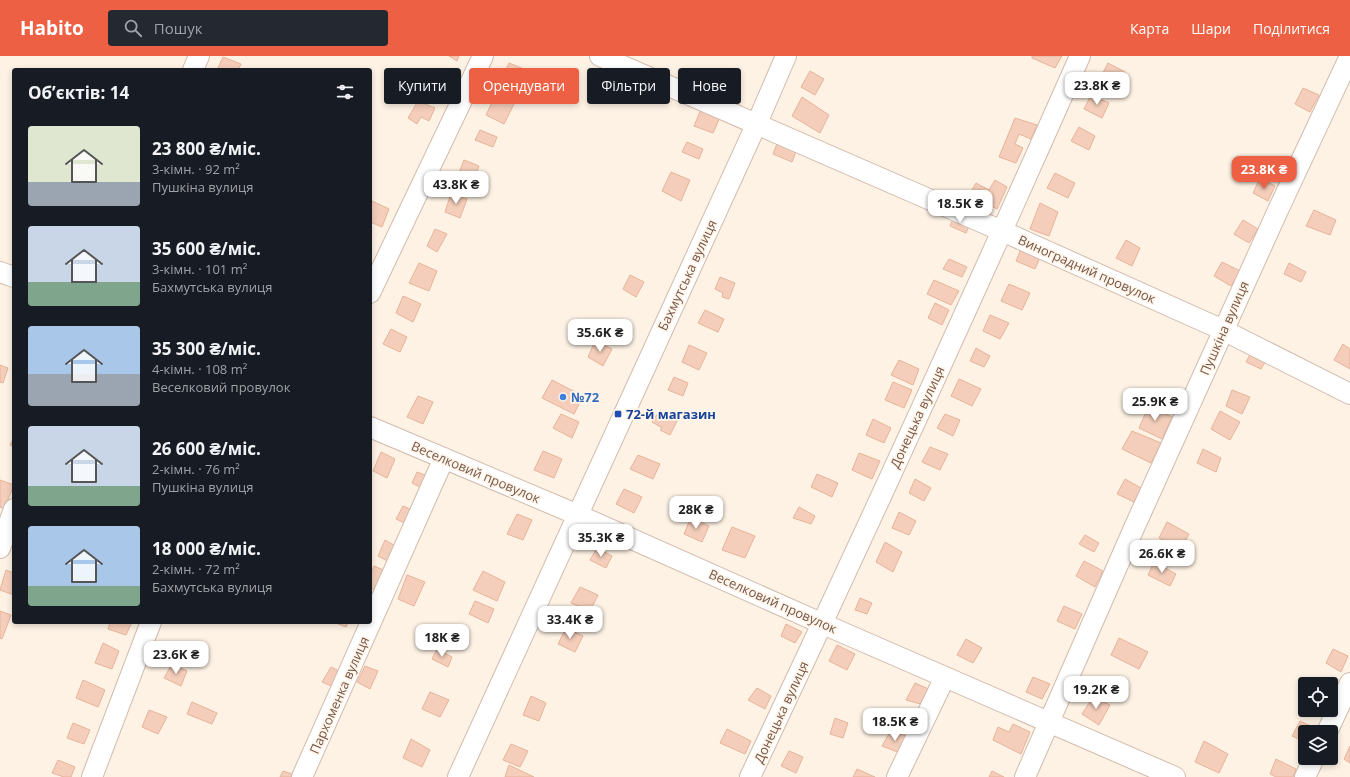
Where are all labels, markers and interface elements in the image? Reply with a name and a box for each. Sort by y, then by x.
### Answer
search box [108,10,388,46]
text: Habito [20,15,84,41]
icon: search [122,17,144,39]
text: Пошук [154,18,202,38]
text: Карта [1130,19,1169,38]
text: Шари [1191,19,1231,38]
text: Поділитися [1253,19,1330,38]
chip: Купити [384,68,461,104]
chip: Орендувати [469,68,579,104]
chip: Фільтри [587,68,670,104]
chip: Нове [678,68,741,104]
pin: 23.8K ₴ [1060,72,1134,106]
text: 23.8K ₴ [1074,76,1120,94]
text: Об’єктів: 14 [28,81,129,104]
icon: filters [334,81,356,103]
text: 23 800 ₴/міс. [152,137,261,160]
icon: home [60,142,108,190]
pin: 23.8K ₴ [1227,156,1301,190]
text: 3-кімн. · 92 m² [152,160,240,178]
text: 23.8K ₴ [1241,160,1287,178]
pin: 43.8K ₴ [419,171,493,205]
text: 43.8K ₴ [433,175,479,193]
text: Пушкіна вулиця [152,178,253,196]
pin: 18.5K ₴ [923,190,997,224]
text: 18.5K ₴ [937,194,983,212]
street label: Бахмутська вулиця [653,217,721,333]
street label: Виноградний провулок [1015,230,1159,308]
text: 35 600 ₴/міс. [152,237,261,260]
icon: home [60,242,108,290]
text: 3-кімн. · 101 m² [152,260,247,278]
text: Бахмутська вулиця [152,278,272,296]
street label: Пушкіна вулиця [1195,278,1253,378]
pin: 35.6K ₴ [563,319,637,353]
text: 35.6K ₴ [577,323,623,341]
text: 35 300 ₴/міс. [152,337,261,360]
icon: home [60,342,108,390]
text: 4-кімн. · 108 m² [152,360,247,378]
street label: Донецька вулиця [886,363,948,471]
text: Веселковий провулок [152,378,290,396]
place label: №72 [571,388,600,406]
pin: 25.9K ₴ [1118,388,1192,422]
marker: №72 [558,392,568,402]
text: 25.9K ₴ [1132,392,1178,410]
place label: 72-й магазин [626,405,716,423]
marker: 72-й магазин [613,409,623,419]
text: 26 600 ₴/міс. [152,437,261,460]
street label: Веселковий провулок [409,437,543,507]
icon: home [60,442,108,490]
text: 2-кімн. · 76 m² [152,460,240,478]
text: Пушкіна вулиця [152,478,253,496]
pin: 28K ₴ [668,496,724,530]
text: 28K ₴ [678,500,714,518]
pin: 35.3K ₴ [564,524,638,558]
text: 35.3K ₴ [578,528,624,546]
text: 18 000 ₴/міс. [152,537,261,560]
pin: 26.6K ₴ [1125,540,1199,574]
icon: home [60,542,108,590]
text: 26.6K ₴ [1139,544,1185,562]
text: 2-кімн. · 72 m² [152,560,240,578]
street label: Веселковий провулок [706,565,840,637]
text: Бахмутська вулиця [152,578,272,596]
pin: 33.4K ₴ [533,606,607,640]
text: 33.4K ₴ [547,610,593,628]
pin: 18K ₴ [414,624,470,658]
text: 18K ₴ [424,628,460,646]
street label: Пархоменка вулиця [305,633,373,757]
pin: 23.6K ₴ [139,641,213,675]
text: 23.6K ₴ [153,645,199,663]
street label: Донецька вулиця [750,658,812,766]
pin: 19.2K ₴ [1059,676,1133,710]
map controls [1298,677,1338,765]
button: locate [1298,677,1338,717]
text: 19.2K ₴ [1073,680,1119,698]
pin: 18.5K ₴ [858,708,932,742]
text: 18.5K ₴ [872,712,918,730]
button: layers [1298,725,1338,765]

